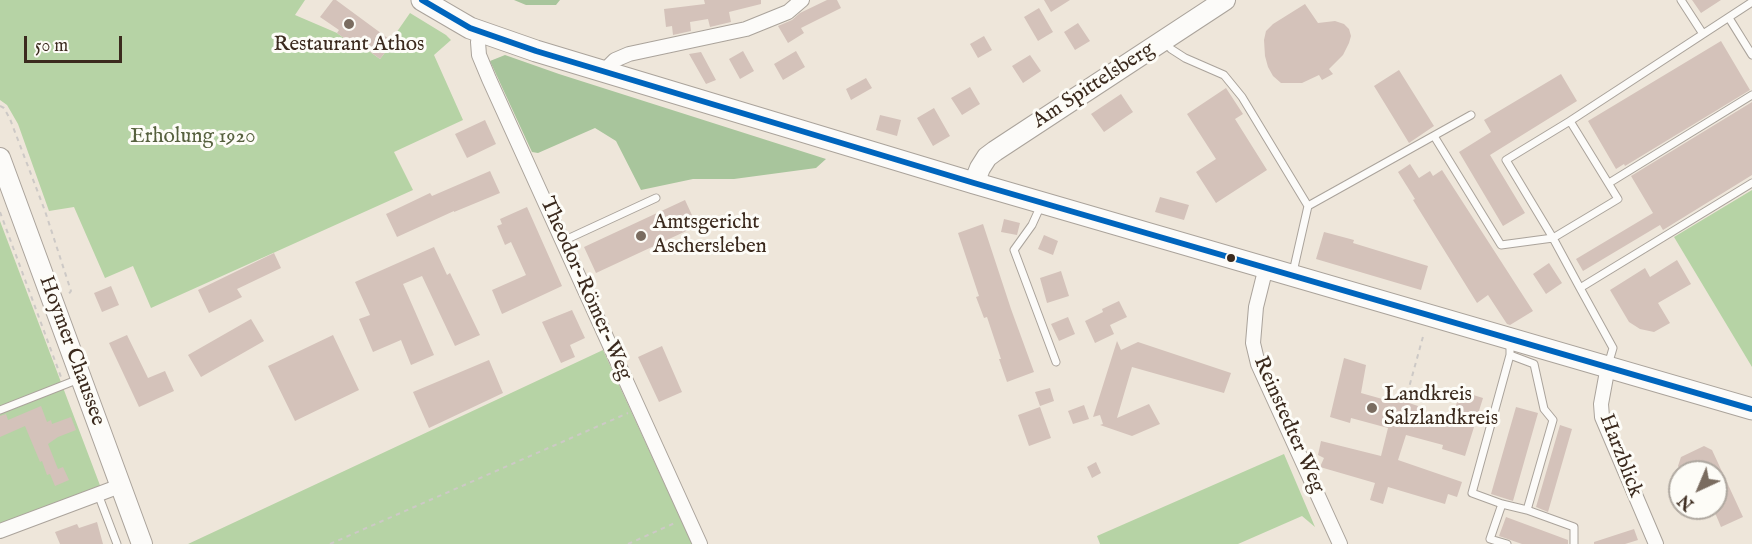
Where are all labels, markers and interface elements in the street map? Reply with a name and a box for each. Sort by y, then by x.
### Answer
marker: Restaurant Athos [342,17,356,31]
scale bar [27,24,124,62]
place label: Restaurant Athos [274,33,424,59]
text: 50 m [35,35,68,58]
street label: Am Spittelsberg [1029,37,1159,135]
park label: Erholung 1920 [130,125,256,151]
street label: Theodor-Römer-Weg [533,194,637,384]
place label: Amtsgericht Aschersleben [653,211,767,261]
marker: Amtsgericht Aschersleben [634,229,648,243]
unlabelled marker [1225,252,1237,264]
street label: Hoymer Chaussee [32,273,110,429]
street label: Reinstedter Weg [1247,353,1329,497]
place label: Landkreis Salzlandkreis [1384,383,1498,433]
marker: Landkreis Salzlandkreis [1365,401,1379,415]
street label: Harzblick [1593,411,1647,501]
north arrow [1668,460,1728,520]
text: N [1675,490,1699,514]

